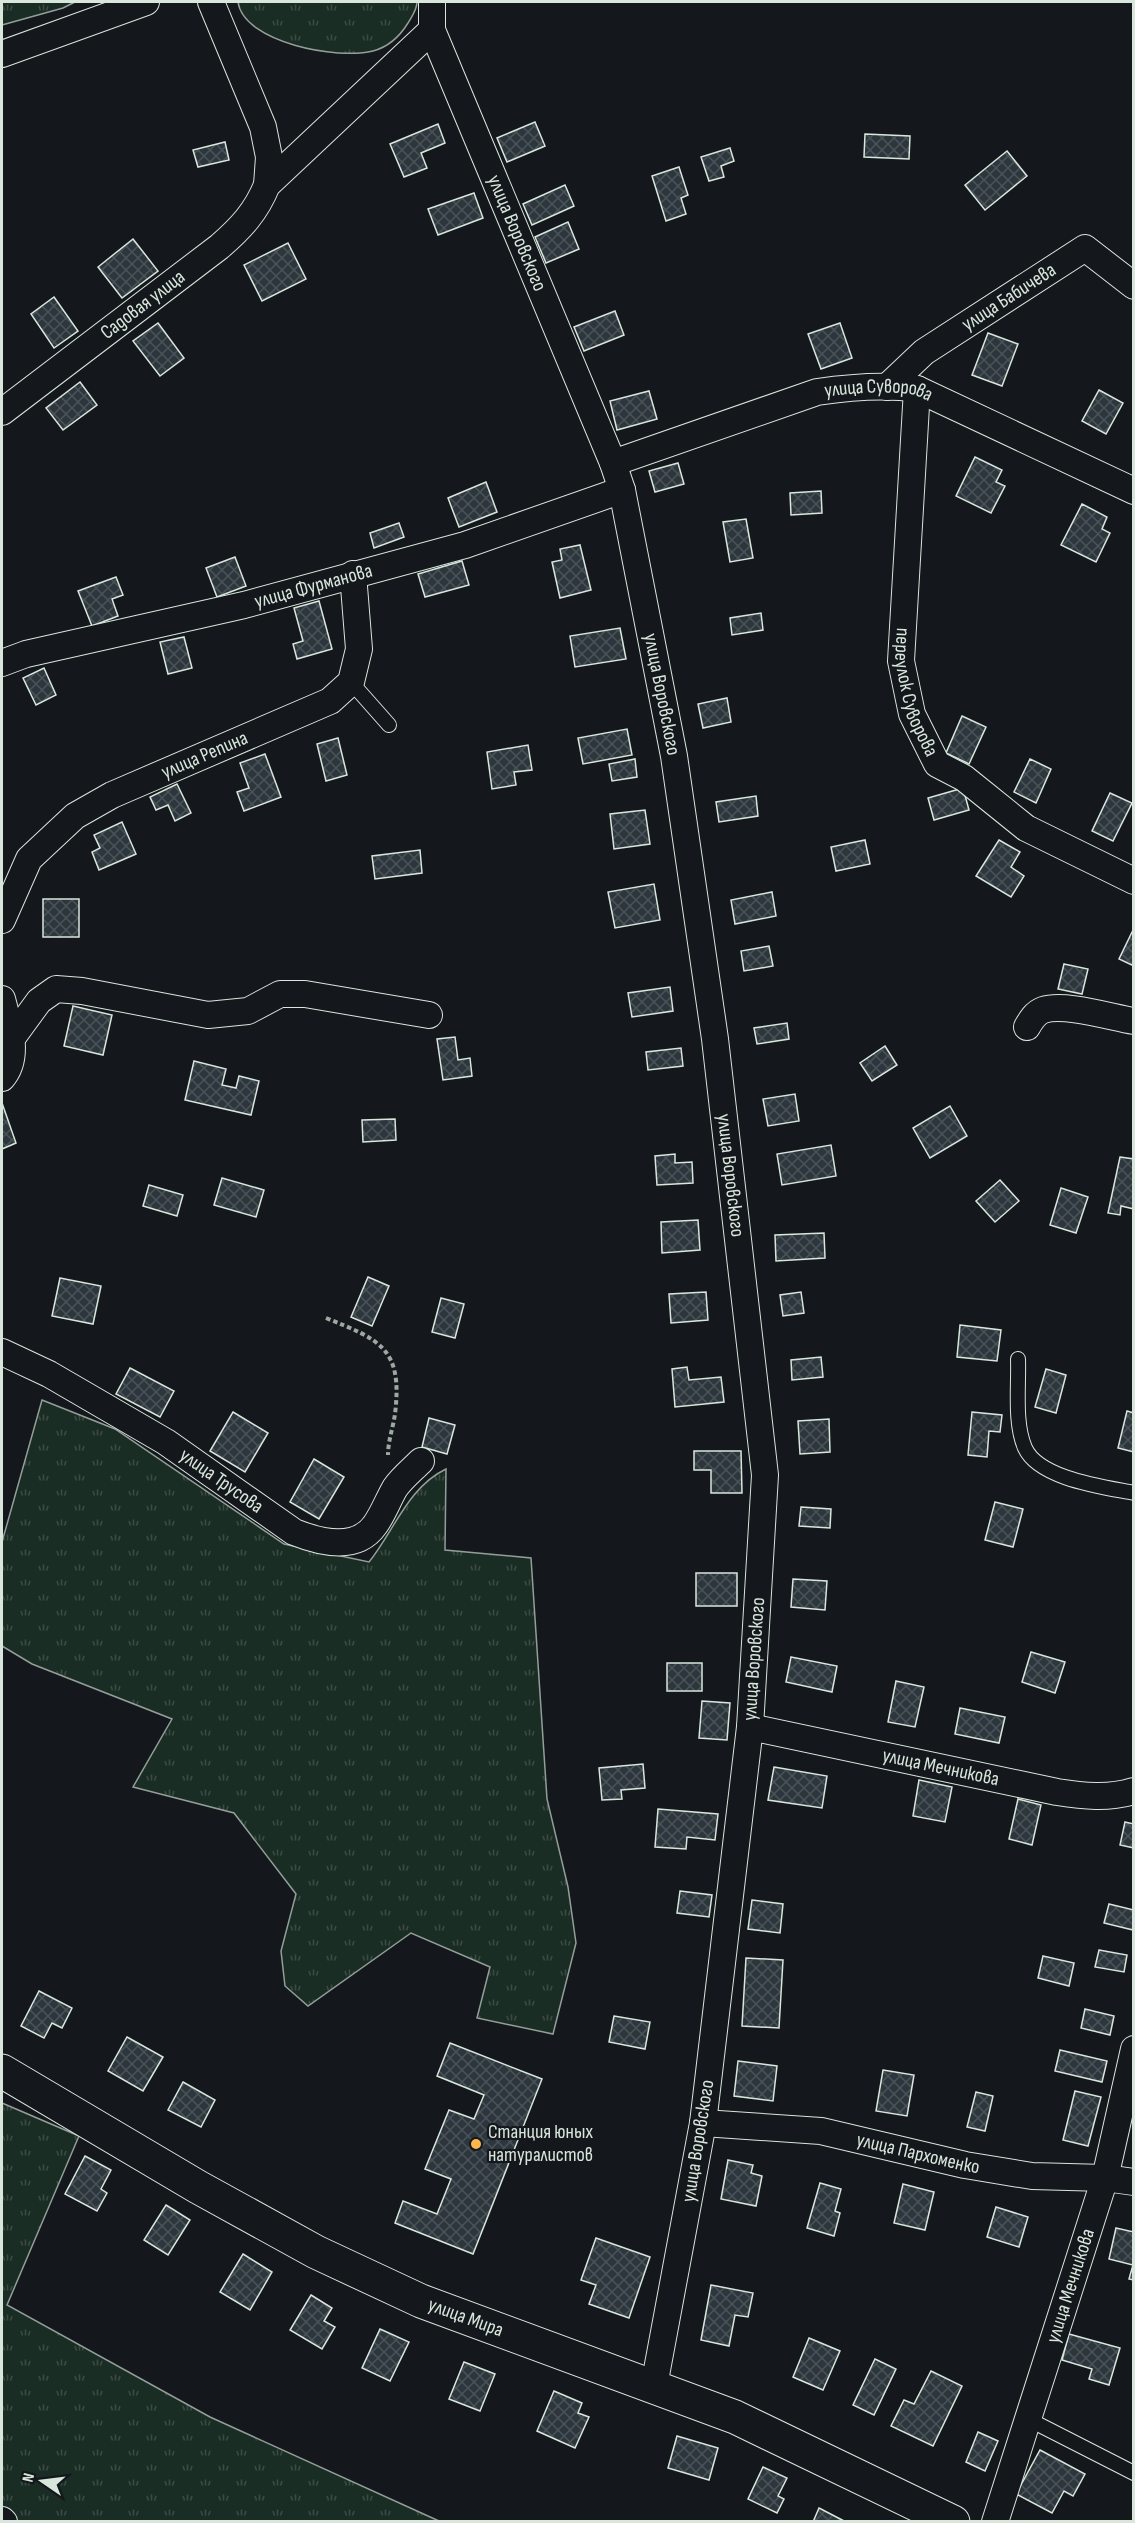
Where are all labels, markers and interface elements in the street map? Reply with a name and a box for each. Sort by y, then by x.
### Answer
street label: улица Воровского [482,171,552,295]
street label: улица Бабичева [957,258,1061,336]
street label: Садовая улица [96,265,190,345]
street label: улица Суворова [823,374,937,407]
street label: улица Фурманова [252,559,375,614]
street label: переулок Суворова [889,627,943,761]
street label: улица Воровского [638,631,686,757]
street label: улица Репина [158,726,251,784]
street label: улица Воровского [712,1113,750,1238]
street label: улица Трусова [175,1443,268,1519]
street label: улица Воровского [738,1597,770,1721]
street label: улица Мечникова [880,1743,1001,1791]
street label: улица Воровского [676,2078,720,2204]
place label: Станция юных натуралистов [488,2120,593,2167]
street label: улица Пархоменко [854,2128,981,2179]
marker: Станция юных натуралистов [469,2137,483,2151]
street label: улица Мечникова [1041,2226,1100,2346]
street label: улица Мира [425,2293,507,2342]
north arrow [12,2451,72,2511]
text: N [19,2471,39,2484]

